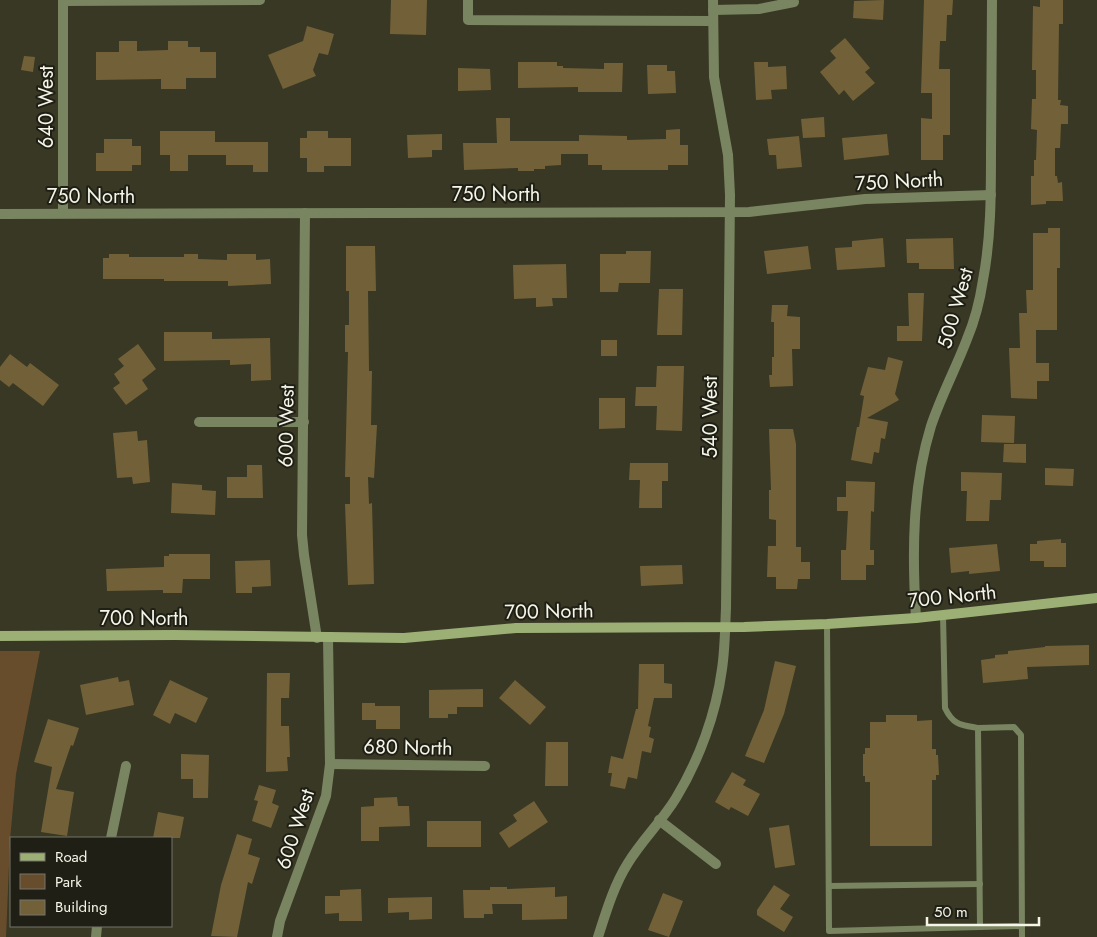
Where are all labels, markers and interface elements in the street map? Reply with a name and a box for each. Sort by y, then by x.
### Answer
street label: 640 West [32,66,61,148]
street label: 750 North [854,165,944,198]
street label: 750 North [452,180,540,209]
street label: 750 North [47,182,135,211]
street label: 500 West [930,264,981,352]
street label: 540 West [696,376,725,458]
street label: 600 West [271,384,302,468]
street label: 700 North [906,577,998,616]
street label: 700 North [504,596,594,627]
street label: 700 North [99,604,189,633]
street label: 680 North [363,732,453,763]
street label: 600 West [269,785,322,873]
legend [10,837,172,927]
text: Road [55,846,87,868]
text: Park [55,871,82,893]
scale bar [927,894,1040,926]
text: Building [55,896,107,918]
text: 50 m [934,901,968,923]

